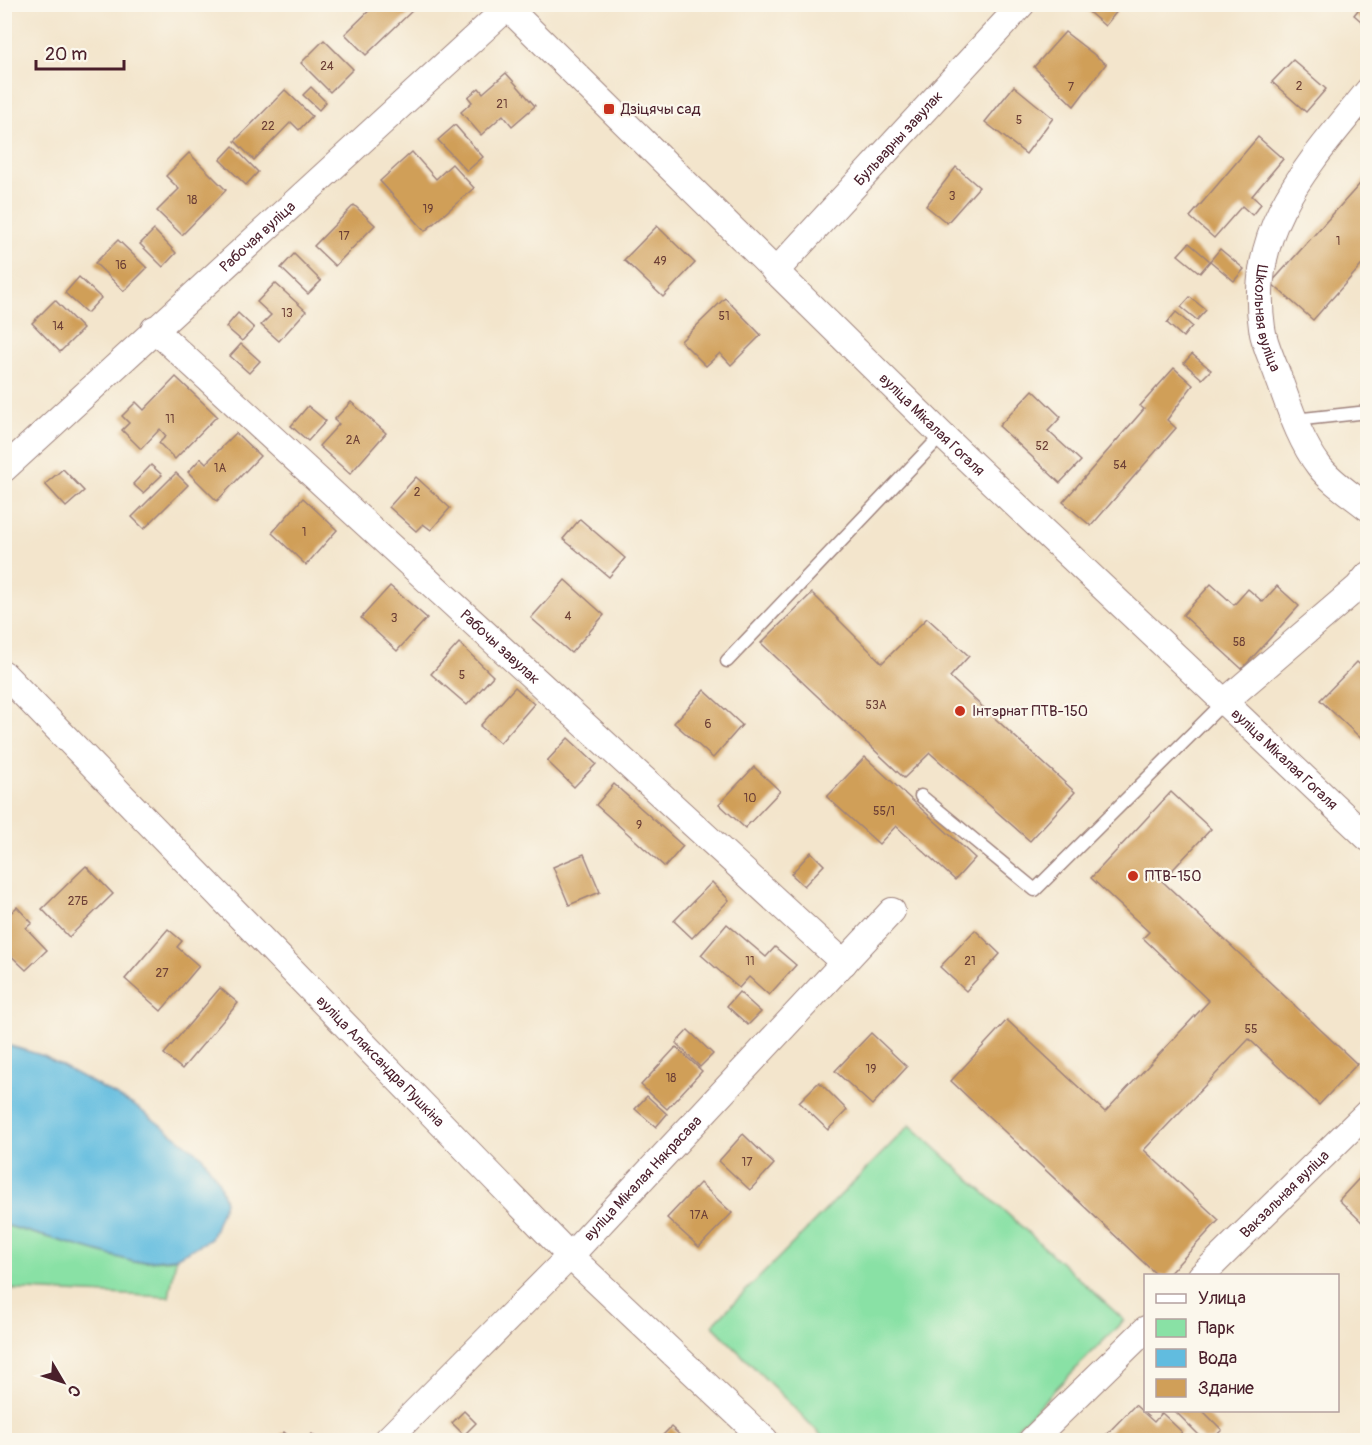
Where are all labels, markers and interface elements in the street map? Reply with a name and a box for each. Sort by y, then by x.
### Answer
scale bar [36,33,124,71]
text: 20 m [45,43,87,66]
house number: 24 [320,59,334,74]
house number: 2 [1296,79,1303,94]
house number: 7 [1068,80,1075,95]
street label: Бульварны завулак [850,86,947,190]
house number: 21 [496,97,508,112]
place label: Дзіцячы сад [620,100,700,119]
marker: Дзіцячы сад [602,102,616,116]
house number: 5 [1016,113,1022,128]
house number: 22 [261,119,275,134]
house number: 3 [949,189,956,204]
house number: 18 [187,193,197,208]
street label: Рабочая вуліца [216,197,299,276]
house number: 19 [423,202,433,217]
house number: 17 [338,229,350,244]
house number: 1 [1336,234,1340,249]
house number: 49 [653,254,667,269]
house number: 16 [115,258,127,273]
street label: Школьная вуліца [1250,264,1285,374]
house number: 13 [281,306,293,321]
house number: 51 [718,309,730,324]
house number: 14 [52,319,64,334]
street label: вуліца Мікалая Гогаля [875,369,989,480]
house number: 11 [165,412,175,427]
house number: 2А [346,433,360,448]
house number: 52 [1035,439,1049,454]
house number: 54 [1113,458,1127,473]
house number: 1А [214,461,226,476]
house number: 2 [414,485,421,500]
house number: 1 [302,525,306,540]
street label: Рабочы завулак [456,606,544,689]
house number: 4 [565,609,572,624]
house number: 3 [391,611,398,626]
house number: 58 [1233,635,1245,650]
house number: 5 [459,668,465,683]
house number: 53А [866,698,887,713]
place label: Інтэрнат ПТВ-150 [972,702,1088,721]
marker: Інтэрнат ПТВ-150 [953,704,967,718]
street label: вуліца Мікалая Гогаля [1227,704,1342,814]
house number: 6 [705,717,712,732]
house number: 10 [744,791,756,806]
house number: 55/1 [873,804,895,819]
house number: 9 [636,818,642,833]
place label: ПТВ-150 [1145,867,1201,886]
marker: ПТВ-150 [1126,869,1140,883]
house number: 27Б [68,894,88,909]
house number: 11 [745,954,755,969]
house number: 21 [964,954,976,969]
house number: 27 [155,966,169,981]
street label: вуліца Аляксандра Пушкіна [312,991,449,1131]
house number: 55 [1244,1022,1258,1037]
house number: 19 [866,1062,876,1077]
house number: 18 [666,1071,676,1086]
street label: вуліца Мікалая Някрасава [579,1111,706,1245]
street label: Вакзальная вуліца [1236,1146,1333,1242]
house number: 17 [741,1155,753,1170]
house number: 17А [690,1208,709,1223]
legend [1144,1274,1339,1412]
text: Улица [1198,1287,1246,1310]
text: Парк [1198,1317,1235,1340]
text: Вода [1198,1347,1237,1370]
north arrow [33,1352,93,1412]
text: Здание [1198,1377,1254,1400]
text: С [63,1381,85,1401]

